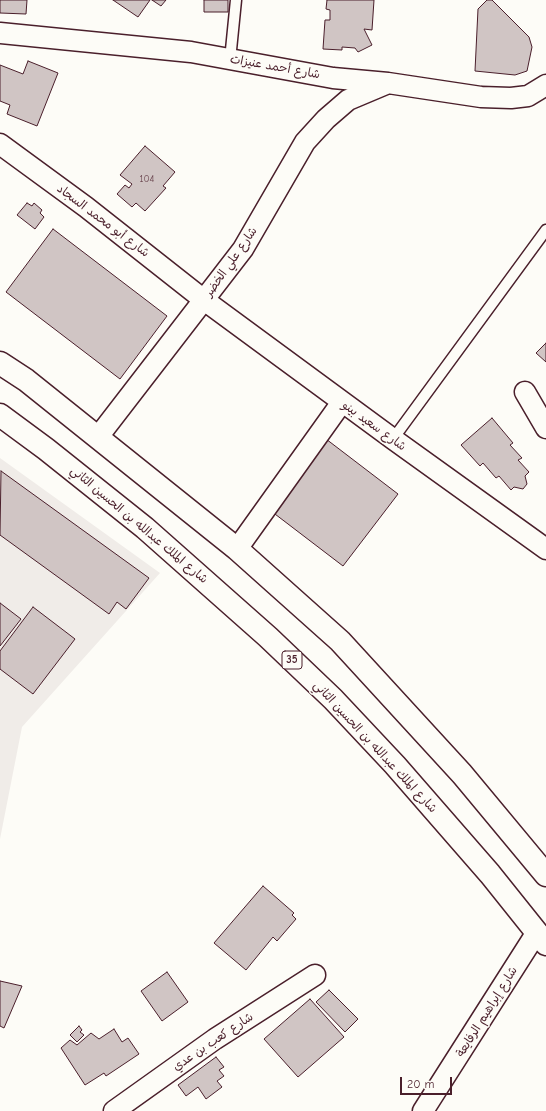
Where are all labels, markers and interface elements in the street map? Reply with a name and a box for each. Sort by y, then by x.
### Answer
street label: شارع أحمد عنيزات [229,52,321,82]
house number: 104 [140,173,154,185]
street label: شارع أبو محمد السجاد [54,182,152,260]
street label: شارع علي الخضر [202,224,260,300]
street label: شارع سعيد بينو [339,398,409,454]
street label: شارع الملك عبدالله بن الحسين الثاني [67,463,211,587]
road number: 35 [282,651,302,669]
street label: شارع الملك عبدالله بن الحسين الثاني [310,678,440,816]
street label: شارع إبراهيم الرفايعة [453,964,521,1060]
street label: شارع كعب بن عدي [170,1010,256,1074]
scale bar [402,1069,454,1095]
text: 20 m [407,1077,435,1091]

